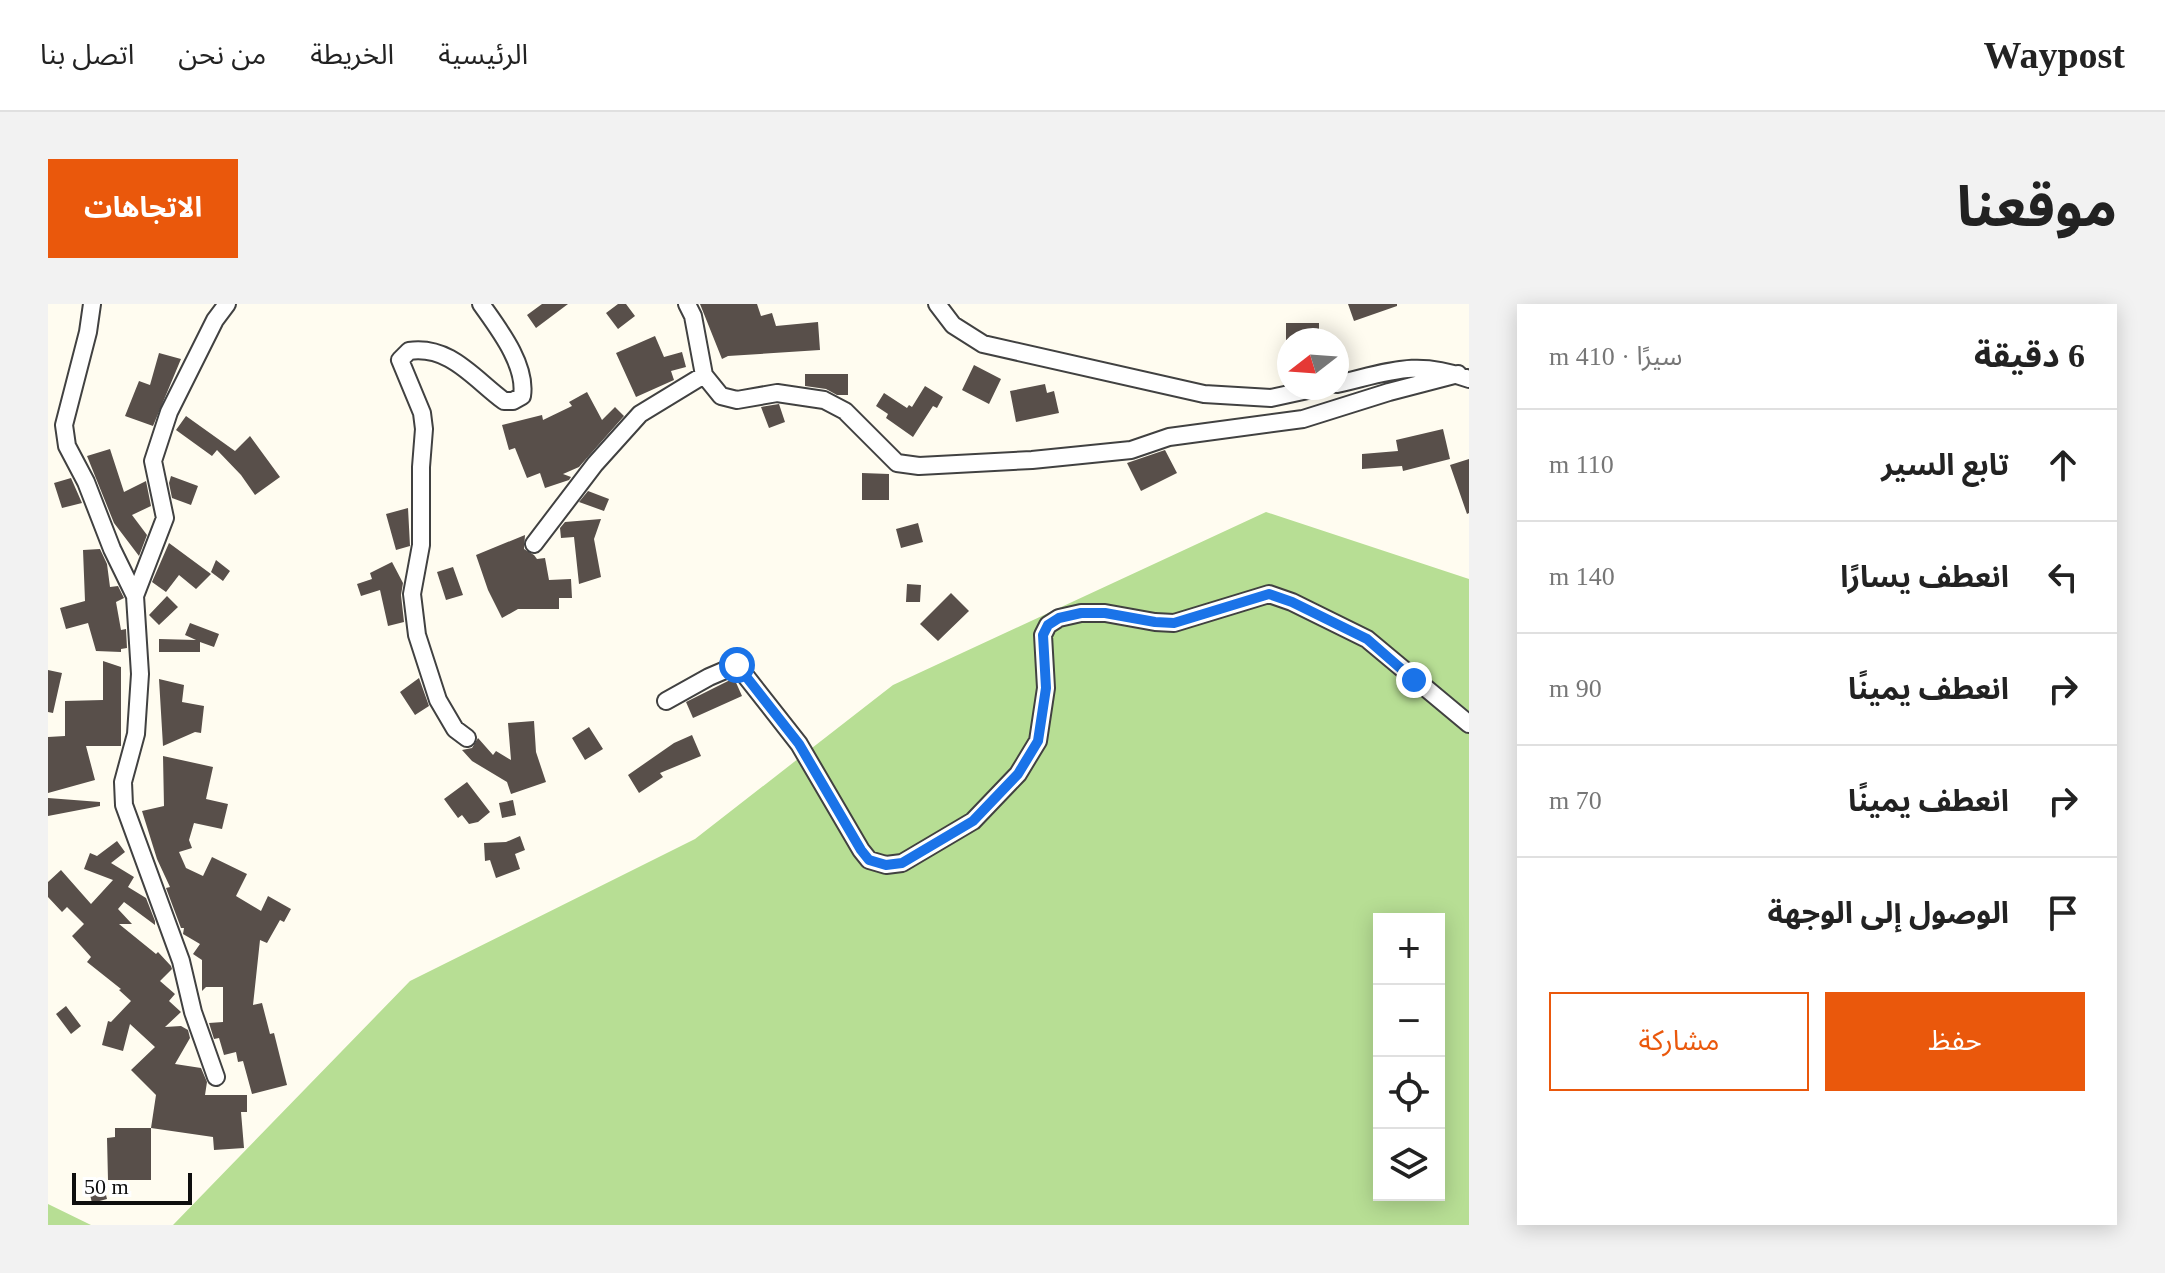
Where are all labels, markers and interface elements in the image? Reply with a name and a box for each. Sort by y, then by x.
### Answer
text: Waypost [1984,34,2125,76]
text: اتصل بنا [40,39,134,70]
text: من نحن [178,39,266,70]
text: الخريطة [310,39,394,70]
text: الرئيسية [438,39,528,70]
button: الاتجاهات [48,159,238,258]
text: موقعنا [1957,176,2117,238]
north arrow [1277,328,1349,400]
text: 6 دقيقة [1974,337,2085,374]
text: سيرًا · 410 m [1549,342,1682,371]
icon: ahead [2041,443,2085,487]
text: تابع السير [1881,448,2009,481]
text: 110 m [1549,450,1614,479]
icon: left [2041,555,2085,599]
text: انعطف يسارًا [1840,560,2009,593]
text: 140 m [1549,562,1615,591]
route start [719,647,755,683]
route end [1396,662,1432,698]
icon: right [2041,667,2085,711]
text: انعطف يمينًا [1848,672,2009,705]
text: 90 m [1549,674,1602,703]
icon: right [2041,779,2085,823]
text: انعطف يمينًا [1848,784,2009,817]
text: 70 m [1549,786,1602,815]
icon: arrive [2041,891,2085,935]
text: الوصول إلى الوجهة [1767,896,2009,929]
map controls [1373,913,1445,1201]
button: + [1373,913,1445,985]
button: − [1373,985,1445,1057]
button: مشاركة [1549,992,1809,1091]
button: حفظ [1825,992,2085,1091]
button: locate [1373,1057,1445,1129]
button: layers [1373,1129,1445,1201]
scale bar [72,1169,192,1205]
text: 50 m [84,1174,129,1199]

